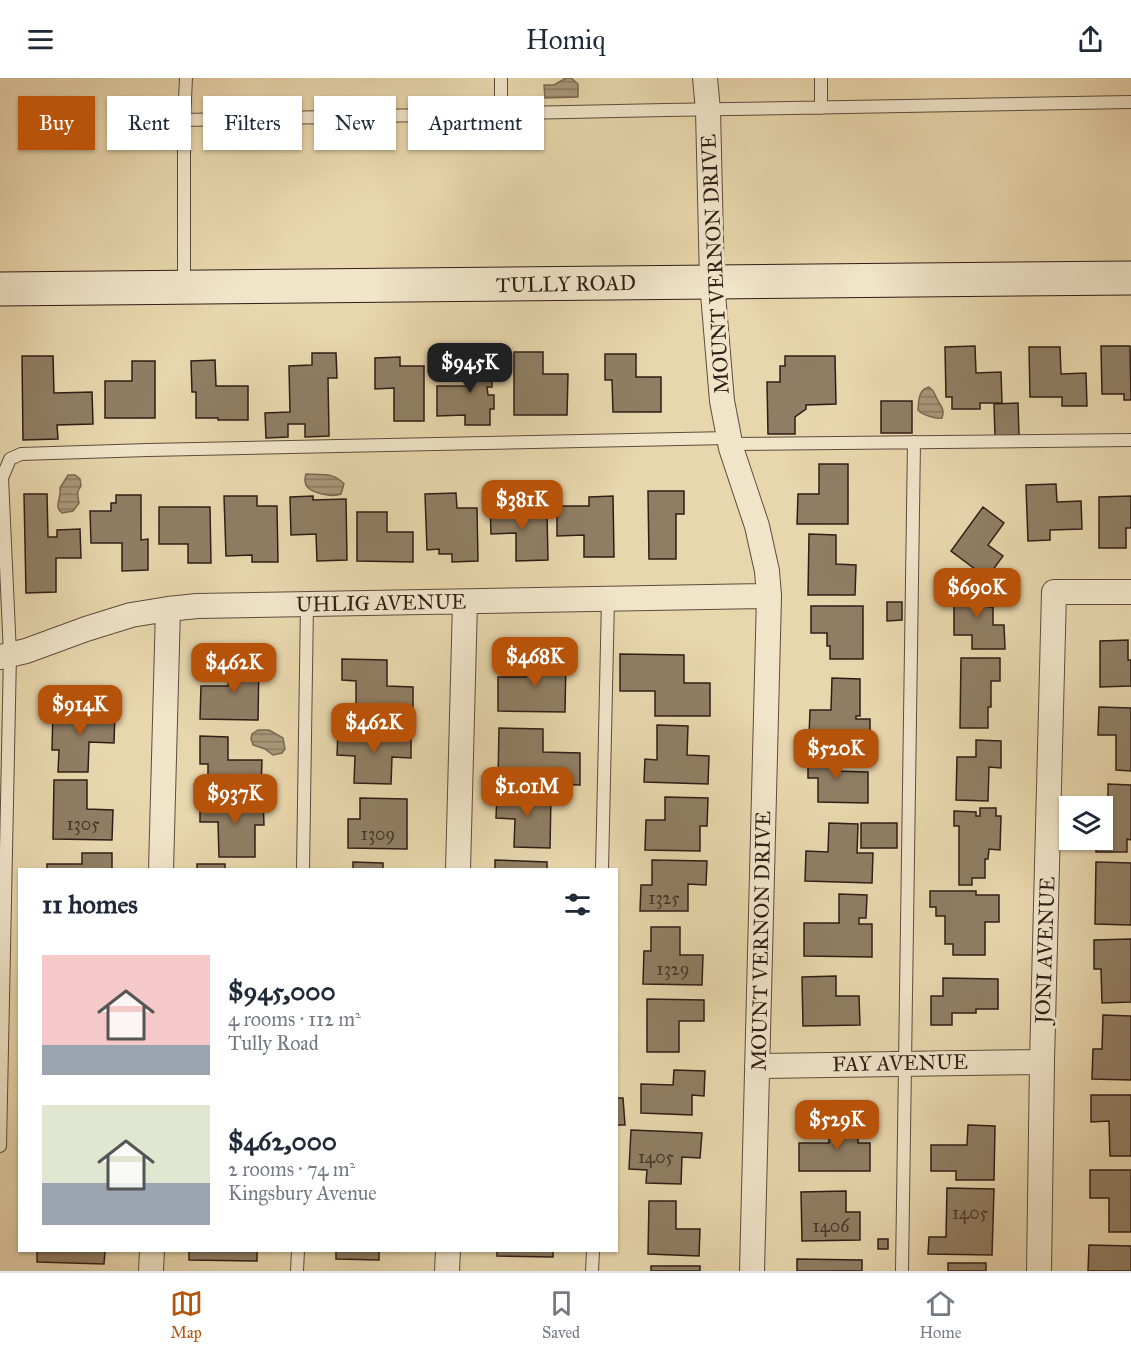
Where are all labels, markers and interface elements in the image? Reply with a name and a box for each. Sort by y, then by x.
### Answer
icon: menu [24,23,57,56]
text: Homiq [526,23,605,56]
icon: share [1074,23,1107,56]
chip: Buy [18,96,95,150]
chip: Rent [107,96,191,150]
chip: Filters [203,96,302,150]
chip: New [314,96,396,150]
chip: Apartment [408,96,544,150]
street label: MOUNT VERNON DRIVE [695,133,735,395]
street label: TULLY ROAD [496,270,636,298]
pin: $945K [428,343,512,394]
text: $945K [441,350,499,374]
pin: $381K [480,480,564,531]
text: $381K [496,487,548,511]
pin: $690K [935,568,1019,619]
text: $690K [948,575,1006,599]
street label: UHLIG AVENUE [296,589,466,617]
pin: $468K [493,637,577,688]
pin: $462K [192,643,276,694]
text: $468K [506,644,564,668]
text: $462K [205,650,263,674]
pin: $914K [38,685,122,736]
text: $914K [52,692,108,716]
pin: $462K [332,703,416,754]
text: $462K [345,710,403,734]
pin: $520K [794,729,878,780]
text: $520K [808,736,865,760]
pin: $1.01M [478,767,576,818]
pin: $937K [193,774,277,825]
text: $1.01M [495,774,559,798]
text: $937K [207,781,263,805]
map controls [1059,796,1113,850]
button: layers [1059,796,1113,850]
street label: MOUNT VERNON DRIVE [746,811,776,1071]
house number: 1305 [66,813,100,835]
house number: 1309 [361,823,395,845]
street label: JONI AVENUE [1029,876,1061,1026]
house number: 1325 [648,887,680,909]
text: 11 homes [42,888,138,920]
icon: filters [561,888,594,921]
house number: 1329 [657,958,689,980]
text: $945,000 [228,975,336,1007]
icon: home [90,979,162,1051]
text: 4 rooms · 112 m² [228,1007,361,1031]
text: Tully Road [228,1031,319,1055]
street label: FAY AVENUE [832,1049,968,1077]
pin: $529K [795,1100,879,1151]
text: $529K [809,1107,865,1131]
text: $462,000 [228,1125,337,1157]
icon: home [90,1129,162,1201]
house number: 1405 [638,1146,675,1168]
text: 2 rooms · 74 m² [228,1157,355,1181]
text: Kingsbury Avenue [228,1181,377,1205]
house number: 1405 [952,1202,989,1224]
house number: 1406 [813,1215,850,1237]
tab: Map [170,1287,203,1342]
tab: Saved [542,1287,580,1342]
tab: Home [919,1287,961,1342]

